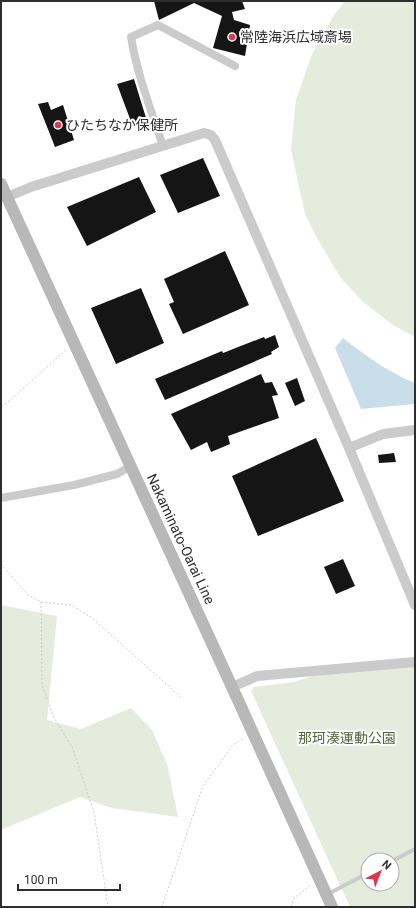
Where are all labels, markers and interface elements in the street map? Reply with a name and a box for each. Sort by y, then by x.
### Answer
place label: 常陸海浜広域斎場 [240,29,352,45]
marker: 常陸海浜広域斎場 [227,32,237,42]
place label: ひたちなか保健所 [66,117,178,133]
marker: ひたちなか保健所 [53,120,63,130]
street label: Nakaminato-Oarai Line [144,471,218,607]
park label: 那珂湊運動公園 [298,730,396,746]
north arrow [360,852,400,892]
text: N [379,858,394,873]
scale bar [18,866,120,892]
text: 100 m [24,873,58,887]

